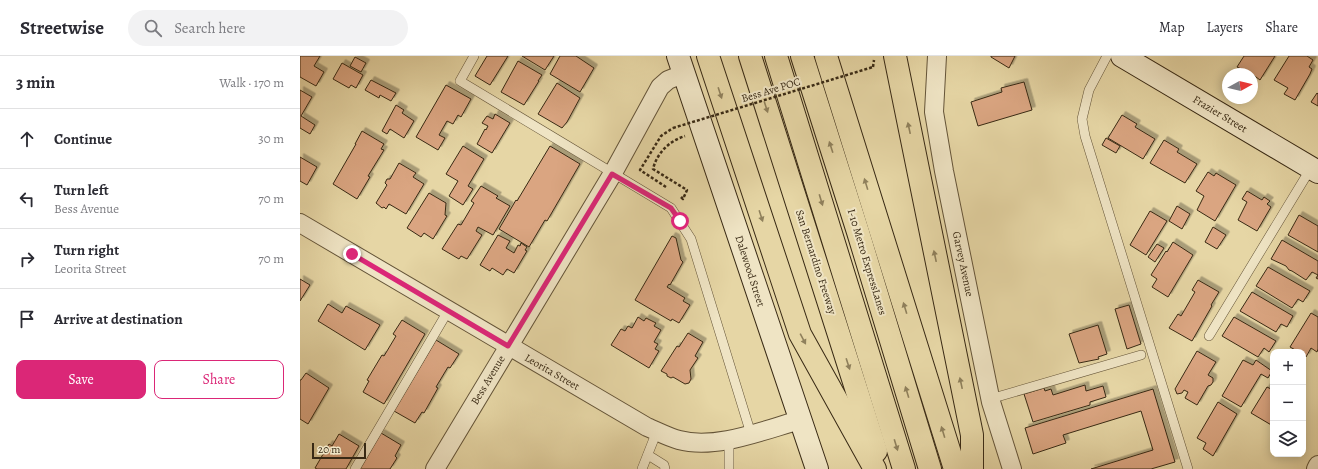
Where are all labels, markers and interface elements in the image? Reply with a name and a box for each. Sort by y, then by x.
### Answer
search box [128,10,408,46]
text: Streetwise [20,15,104,41]
icon: search [142,17,164,39]
text: Search here [174,18,245,38]
text: Map [1159,18,1185,37]
text: Layers [1207,18,1243,37]
text: Share [1265,18,1298,37]
north arrow [1222,68,1258,104]
text: 3 min [16,71,55,94]
text: Walk · 170 m [219,74,284,91]
street label: Bess Ave POC [740,74,802,106]
one-way arrow [718,87,724,99]
street label: Frazier Street [1190,92,1250,136]
one-way arrow [763,101,769,113]
one-way arrow [906,122,912,134]
icon: ahead [16,128,38,150]
text: Continue [54,129,112,149]
text: 30 m [258,130,284,147]
one-way arrow [828,141,834,153]
one-way arrow [863,177,869,189]
text: Turn left [54,180,109,200]
icon: left [16,188,38,210]
text: 70 m [258,190,284,207]
one-way arrow [818,195,824,207]
text: Bess Avenue [54,200,119,217]
street label: I-10 Metro ExpressLanes [844,207,890,317]
street label: San Bernardino Freeway [792,208,840,316]
one-way arrow [759,211,765,223]
route start [671,212,689,230]
street label: Garvey Avenue [949,230,977,298]
street label: Dalewood Street [731,233,769,309]
text: Turn right [54,240,119,260]
route end [343,245,361,263]
icon: right [16,248,38,270]
text: 70 m [258,250,284,267]
one-way arrow [932,250,938,262]
text: Leorita Street [54,260,126,277]
one-way arrow [902,301,908,313]
icon: arrive [16,308,38,330]
text: Arrive at destination [54,309,183,329]
one-way arrow [800,333,807,345]
map controls [1270,349,1306,457]
button: + [1270,349,1306,385]
street label: Leorita Street [522,350,583,394]
street label: Bess Avenue [467,352,509,408]
one-way arrow [845,358,851,370]
button: Save [16,360,146,399]
button: Share [154,360,284,399]
one-way arrow [958,377,964,389]
one-way arrow [904,385,910,397]
button: − [1270,385,1306,421]
button: layers [1270,421,1306,457]
one-way arrow [940,425,946,437]
one-way arrow [893,439,899,451]
scale bar [312,441,366,460]
text: 20 m [318,442,340,457]

